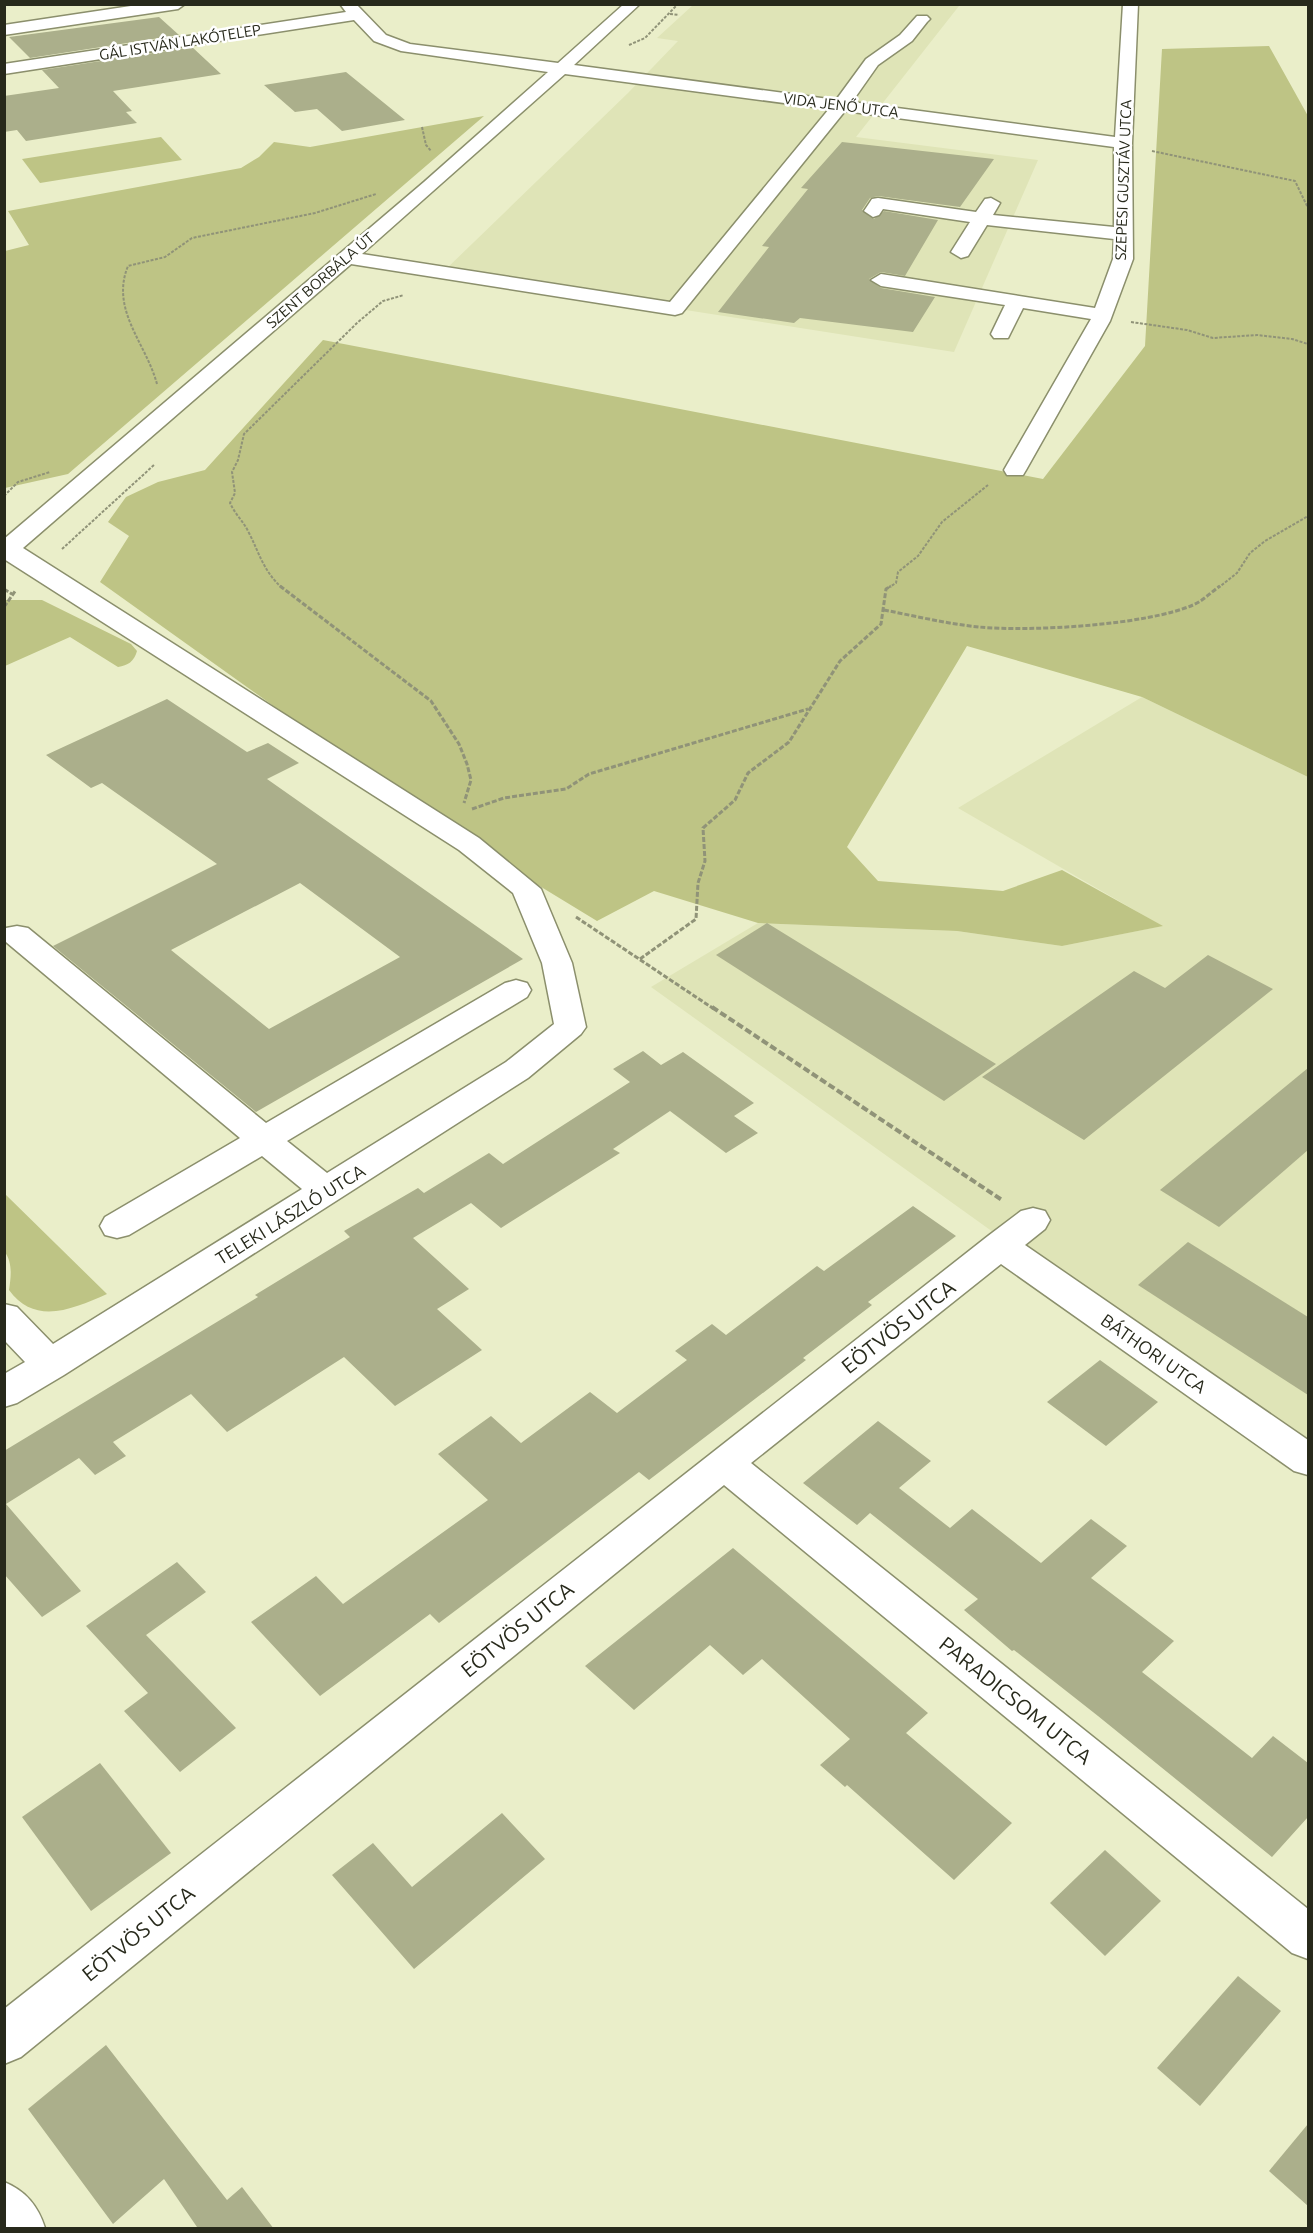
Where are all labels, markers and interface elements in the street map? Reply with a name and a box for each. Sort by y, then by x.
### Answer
street label: GÁL ISTVÁN LAKÓTELEP [98,21,262,63]
street label: VIDA JENŐ UTCA [782,89,900,121]
street label: SZEPESI GUSZTÁV UTCA [1112,99,1134,261]
street label: SZENT BORBÁLA ÚT [263,228,378,331]
street label: TELEKI LÁSZLÓ UTCA [211,1159,369,1268]
street label: EÖTVÖS UTCA [836,1274,960,1378]
street label: BÁTHORI UTCA [1098,1308,1211,1397]
street label: EÖTVÖS UTCA [456,1576,578,1682]
street label: PARADICSOM UTCA [935,1631,1097,1769]
street label: EÖTVÖS UTCA [77,1880,199,1986]

